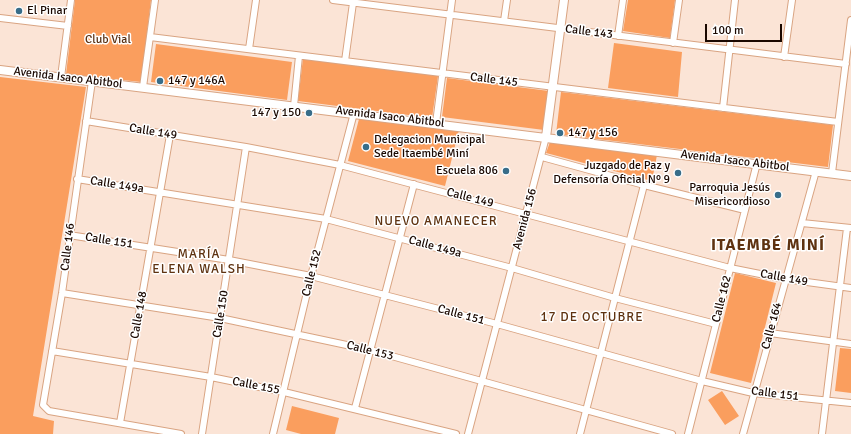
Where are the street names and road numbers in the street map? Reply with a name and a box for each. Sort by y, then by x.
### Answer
street label: Calle 143 [564,22,614,42]
street label: Avenida Isaco Abitbol [13,64,123,92]
street label: Calle 145 [469,70,519,90]
street label: Avenida Isaco Abitbol [335,103,445,131]
street label: Calle 149 [128,121,178,143]
street label: Avenida Isaco Abitbol [680,147,790,175]
street label: Calle 149a [89,174,145,196]
street label: Calle 149 [445,185,495,211]
street label: Avenida 156 [510,187,540,251]
street label: Calle 146 [58,222,78,272]
street label: Calle 151 [84,230,134,252]
street label: Calle 149a [407,233,463,261]
street label: Calle 152 [299,248,325,298]
street label: Calle 149 [759,267,809,289]
street label: Calle 162 [709,274,735,324]
street label: Calle 150 [210,289,232,339]
street label: Calle 148 [128,290,150,340]
street label: Calle 164 [759,301,785,351]
street label: Calle 151 [436,302,486,328]
street label: Calle 153 [345,338,395,364]
street label: Calle 155 [231,374,281,398]
street label: Calle 151 [750,384,800,404]

